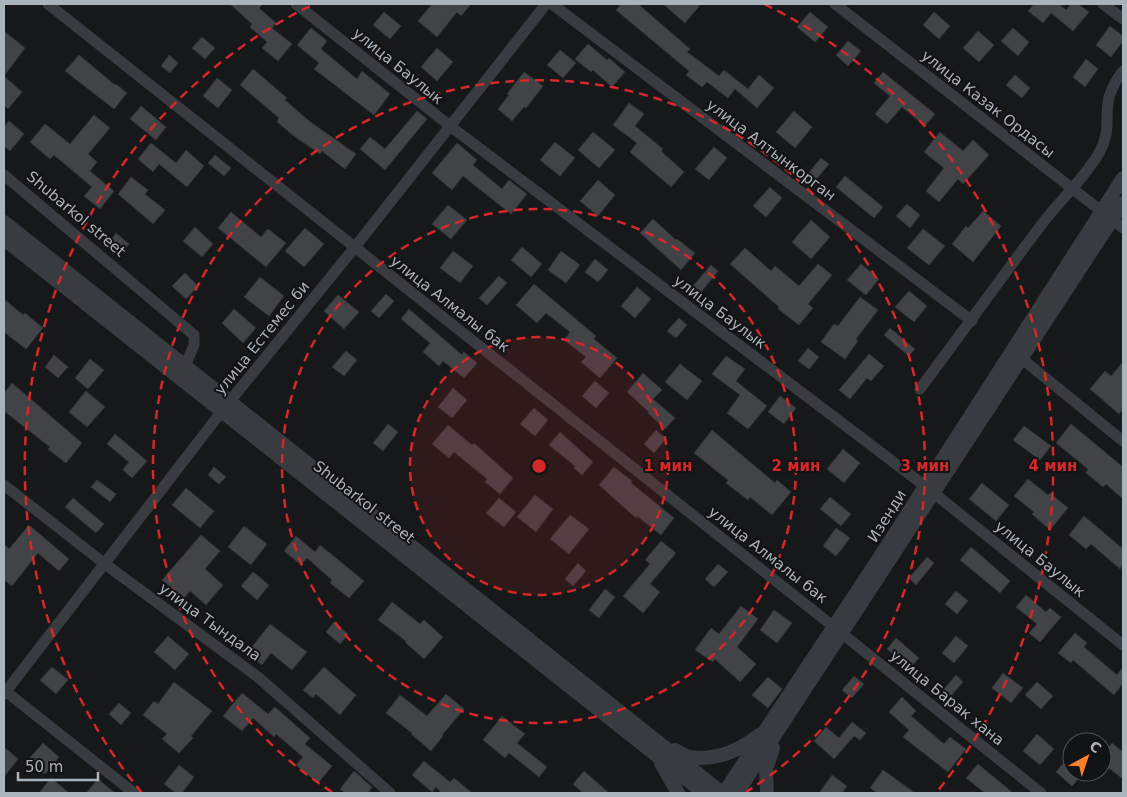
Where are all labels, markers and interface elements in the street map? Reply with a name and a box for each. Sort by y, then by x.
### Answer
street label: улица Баулык [349,24,447,108]
street label: улица Казак Ордасы [918,46,1058,162]
street label: улица Алтынкорган [703,95,839,205]
street label: Shubarkol street [23,167,129,261]
street label: улица Алмалы бак [387,252,513,356]
street label: улица Баулык [670,271,770,353]
street label: улица Естемес би [211,278,313,398]
street label: Shubarkol street [310,457,418,547]
centre of rings [530,457,548,475]
text: 1 мин [644,457,692,475]
text: 2 мин [772,457,820,475]
text: 3 мин [901,457,949,475]
text: 4 мин [1029,457,1077,475]
street label: Изенди [864,486,910,546]
street label: улица Алмалы бак [705,503,831,607]
street label: улица Баулык [991,517,1089,601]
street label: улица Тындала [156,579,264,665]
street label: улица Барак хана [886,646,1008,750]
north arrow [1062,732,1112,782]
text: С [1086,738,1104,756]
scale bar [18,750,98,782]
text: 50 m [25,758,63,776]

